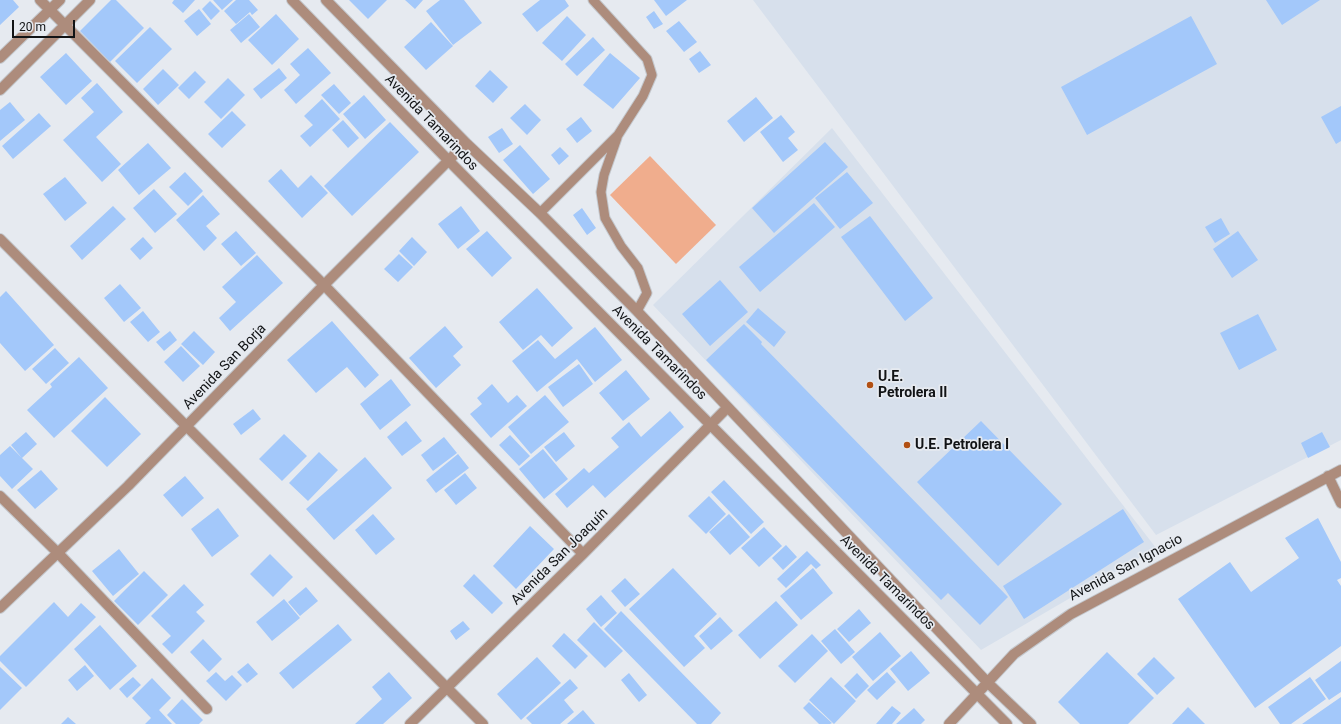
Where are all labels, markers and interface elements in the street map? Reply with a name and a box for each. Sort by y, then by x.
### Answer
scale bar [14,12,77,38]
text: 20 m [19,20,46,34]
street label: Avenida Tamarindos [381,71,481,175]
street label: Avenida Tamarindos [608,302,710,404]
street label: Avenida San Borja [180,321,270,413]
place label: U.E. Petrolera II [878,369,947,402]
marker: U.E. Petrolera II [865,380,875,390]
place label: U.E. Petrolera I [915,437,1009,453]
marker: U.E. Petrolera I [902,440,912,450]
street label: Avenida San Joaquín [508,505,612,609]
street label: Avenida San Ignacio [1066,531,1186,605]
street label: Avenida Tamarindos [836,532,938,634]

